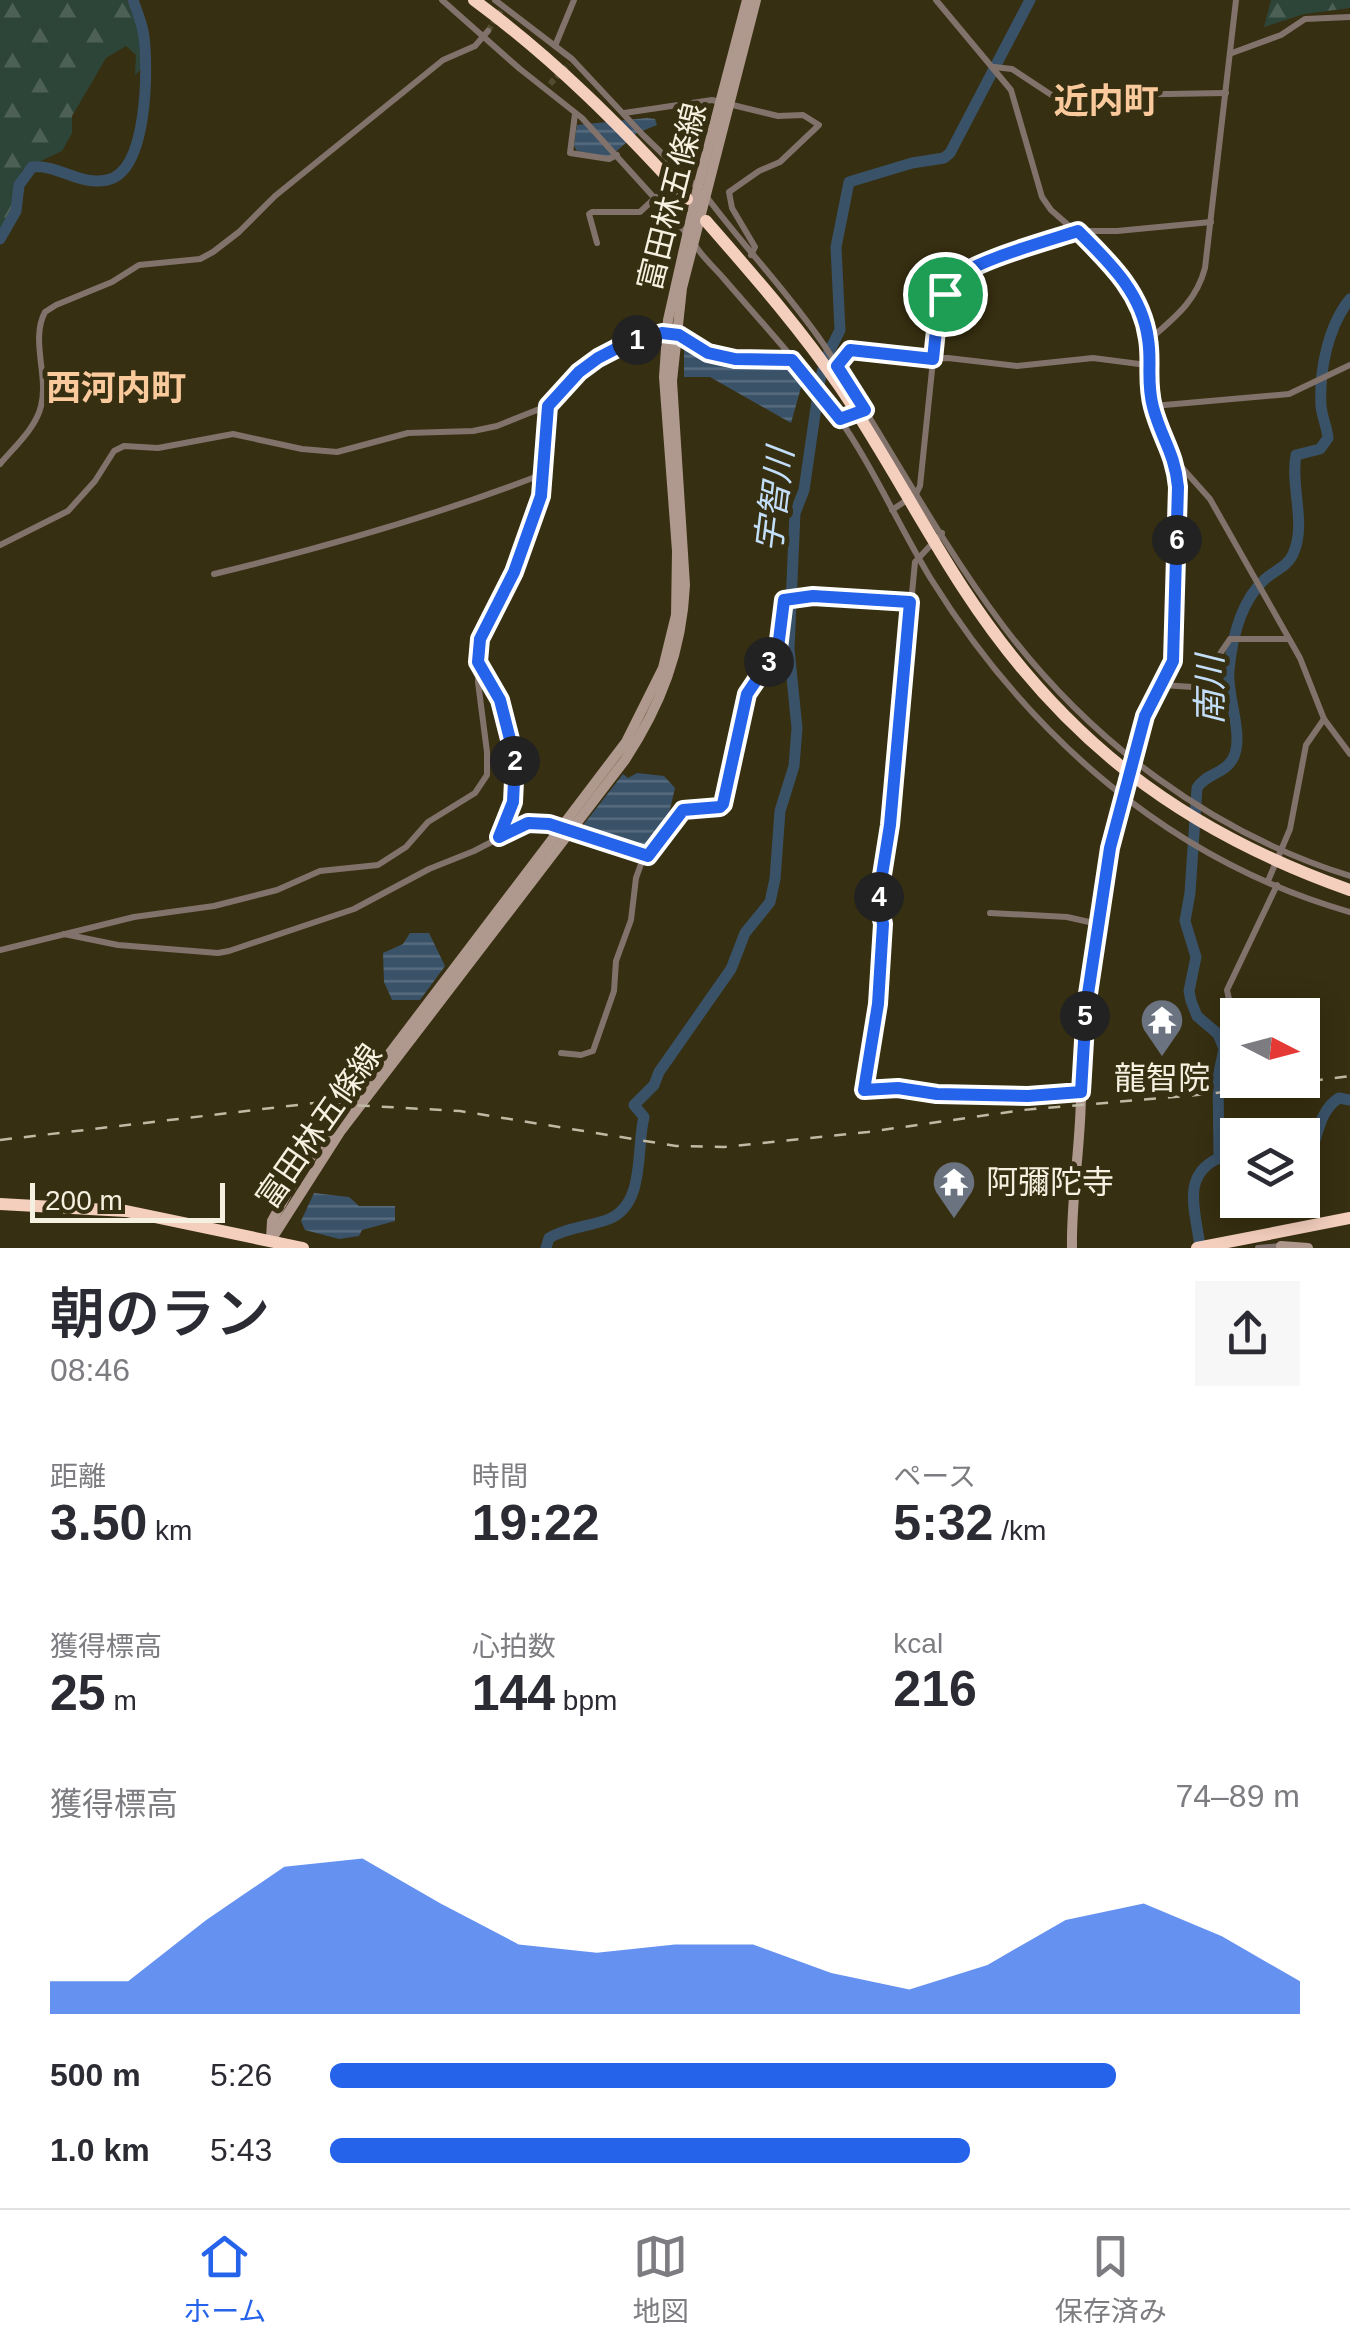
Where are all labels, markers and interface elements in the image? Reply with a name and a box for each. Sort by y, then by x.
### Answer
district label: 近内町 [1053,81,1159,120]
street label: 富田林五條線 [631,99,713,295]
pin [903,252,988,337]
icon: arrive [918,267,973,322]
pin: 1 [612,315,662,365]
text: 1 [629,324,645,355]
district label: 西河内町 [46,368,186,407]
water label: 宇智川 [748,442,800,554]
pin: 6 [1152,515,1202,565]
text: 6 [1169,524,1185,555]
pin: 3 [744,637,794,687]
text: 3 [761,646,777,677]
water label: 南川 [1190,651,1229,725]
pin: 2 [490,736,540,786]
text: 2 [507,745,523,776]
pin: 4 [854,872,904,922]
text: 4 [871,881,887,912]
pin: 5 [1060,991,1110,1041]
temple icon: 龍智院 [1139,997,1185,1058]
north arrow [1220,998,1320,1098]
map controls [1220,998,1320,1218]
text: 5 [1077,1000,1093,1031]
street label: 富田林五條線 [249,1037,389,1215]
place label: 龍智院 [1114,1060,1210,1096]
button: layers [1220,1118,1320,1218]
temple icon: 阿彌陀寺 [931,1159,977,1220]
place label: 阿彌陀寺 [986,1164,1114,1200]
scale bar [30,1178,225,1222]
text: 200 m [45,1185,123,1216]
button: share [1195,1281,1300,1386]
text: 朝のラン [50,1283,270,1345]
text: 08:46 [50,1352,130,1388]
text: 距離 [50,1461,106,1492]
text: 時間 [472,1461,528,1492]
text: ペース [893,1461,976,1492]
text: 3.50 [50,1495,147,1551]
text: 19:22 [472,1495,600,1551]
text: 5:32 [893,1495,993,1551]
text: km [147,1515,192,1546]
text: /km [993,1515,1046,1546]
text: kcal [893,1628,943,1659]
text: 獲得標高 [50,1631,162,1662]
text: 心拍数 [472,1631,556,1662]
text: 216 [893,1661,977,1717]
text: 25 [50,1665,106,1721]
text: 144 [472,1665,555,1721]
text: m [106,1685,137,1716]
text: bpm [555,1685,617,1716]
text: 74–89 m [1175,1778,1300,1814]
text: 獲得標高 [50,1786,178,1822]
text: 500 m [50,2057,141,2093]
text: 5:26 [210,2057,272,2093]
text: 1.0 km [50,2132,150,2168]
text: 5:43 [210,2132,272,2168]
tab: ホーム [183,2229,266,2329]
tab: 地図 [633,2229,689,2329]
tab: 保存済み [1055,2229,1167,2329]

